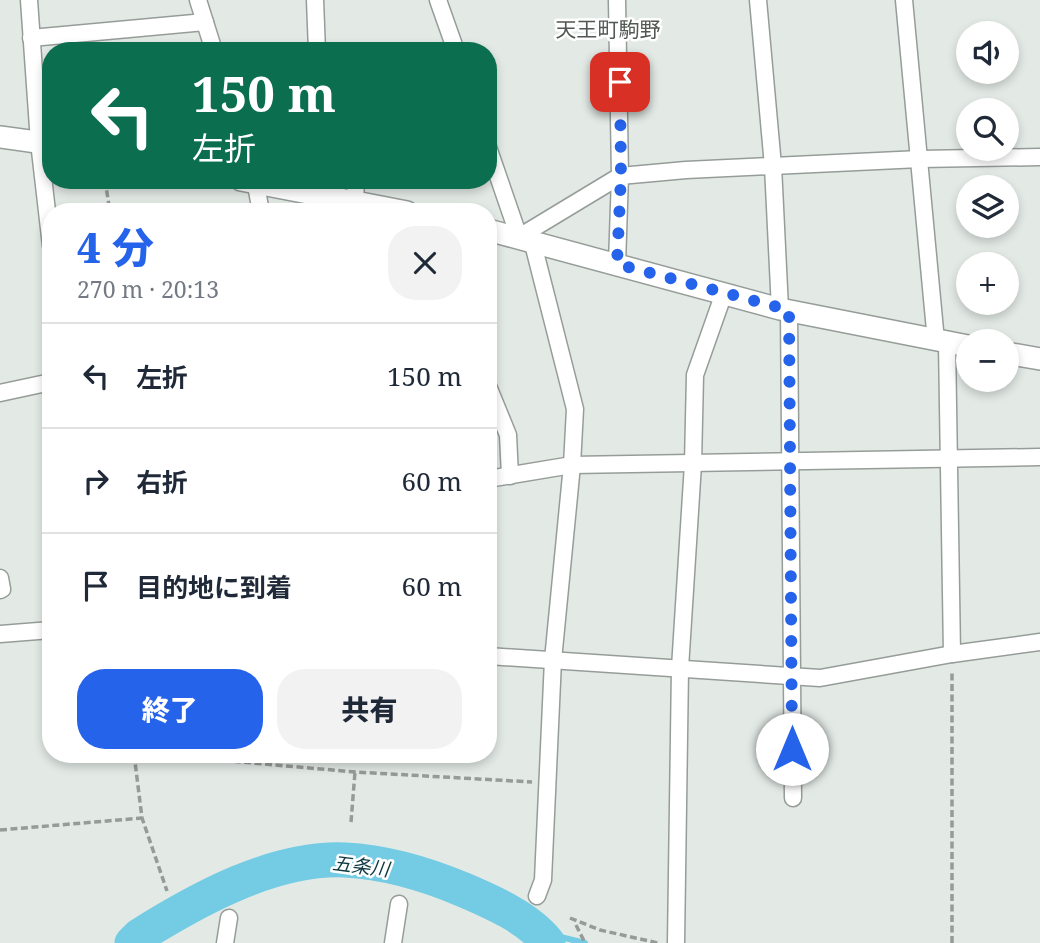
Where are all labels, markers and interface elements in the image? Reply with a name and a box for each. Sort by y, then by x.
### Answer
district label: 天王町駒野 [556,15,661,43]
map controls [956,21,1019,392]
button: sound [956,21,1019,84]
pin [590,52,650,112]
text: 150 m [192,60,336,126]
icon: arrive [601,63,639,101]
icon: left [77,70,168,161]
button: search [956,98,1019,161]
text: 左折 [192,126,256,169]
button: layers [956,175,1019,238]
text: 4 分 [77,218,154,275]
button: close [388,226,462,300]
button: + [956,252,1019,315]
text: 270 m · 20:13 [77,273,219,305]
button: − [956,329,1019,392]
icon: left [77,357,115,395]
text: 150 m [387,358,462,394]
text: 左折 [136,359,188,395]
icon: right [77,462,115,500]
text: 60 m [402,463,462,499]
text: 右折 [136,464,188,500]
icon: arrive [77,567,115,605]
text: 60 m [402,568,462,604]
text: 目的地に到着 [136,569,292,605]
button: 終了 [77,669,263,749]
button: 共有 [277,669,462,749]
position arrow [755,712,829,786]
water label: 五条川 [331,850,393,883]

